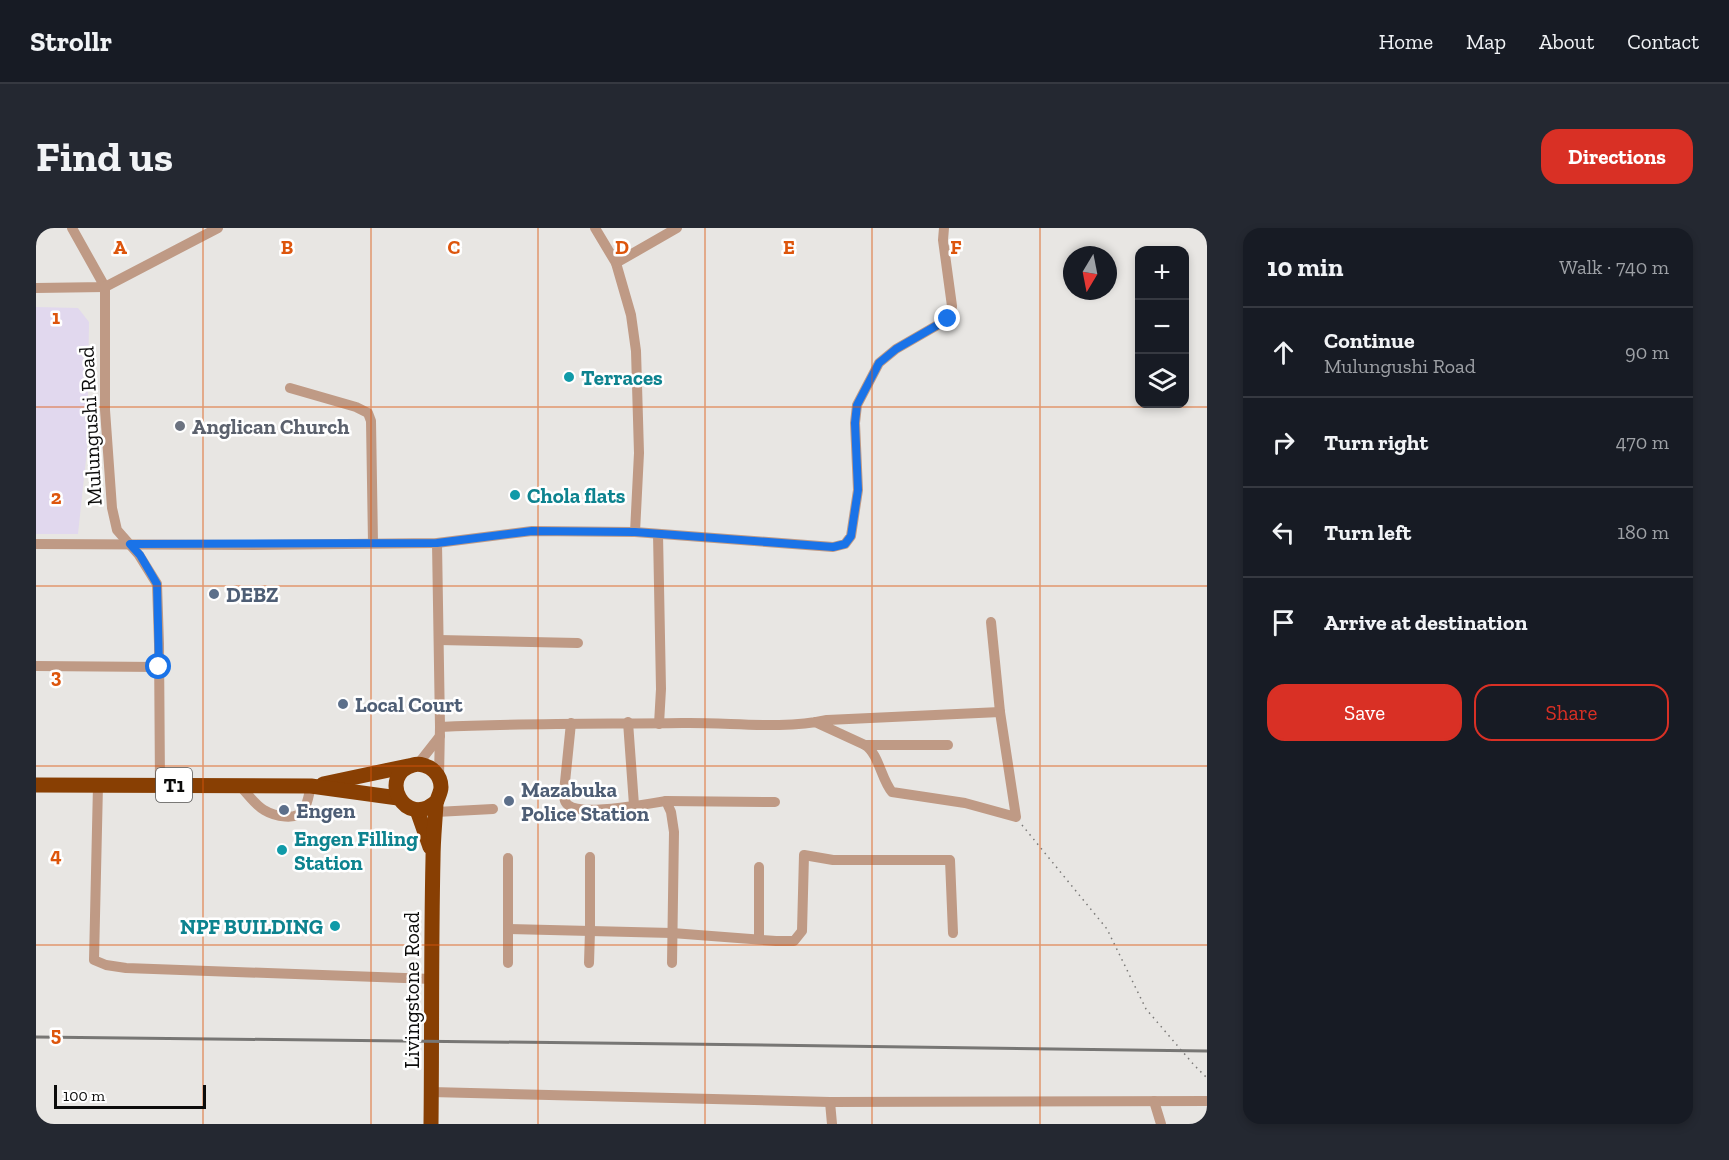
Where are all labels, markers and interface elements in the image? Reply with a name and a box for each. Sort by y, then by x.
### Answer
text: Strollr [30,25,112,58]
text: Home [1379,29,1433,54]
text: Map [1466,29,1506,54]
text: About [1539,29,1594,54]
text: Contact [1627,29,1699,54]
button: Directions [1541,129,1693,184]
text: Find us [36,131,173,182]
text: A [113,235,127,259]
text: B [281,235,293,259]
text: C [448,235,461,259]
text: D [615,235,629,259]
text: E [783,235,795,259]
text: F [950,235,962,259]
north arrow [1063,246,1117,300]
map controls [1135,246,1189,408]
button: + [1135,246,1189,300]
text: 10 min [1267,251,1343,283]
text: Walk · 740 m [1559,255,1669,279]
button: − [1135,300,1189,354]
text: 1 [52,305,60,329]
route end [934,305,960,331]
text: Continue [1324,327,1415,354]
icon: ahead [1267,336,1300,369]
text: 90 m [1625,340,1669,364]
street label: Mulungushi Road [73,345,107,506]
button: layers [1135,354,1189,408]
text: Mulungushi Road [1324,354,1476,378]
place label: Terraces [581,365,663,390]
marker: Terraces [562,370,576,384]
place label: Anglican Church [192,414,349,439]
marker: Anglican Church [173,419,187,433]
icon: right [1267,426,1300,459]
text: Turn right [1324,429,1428,456]
text: 470 m [1616,430,1669,454]
place label: Chola flats [527,483,626,508]
text: 2 [51,485,62,509]
marker: Chola flats [508,488,522,502]
icon: left [1267,516,1300,549]
text: Turn left [1324,519,1411,546]
text: 180 m [1617,520,1669,544]
place label: DEBZ [226,582,278,607]
marker: DEBZ [207,587,221,601]
icon: arrive [1267,606,1300,639]
text: Arrive at destination [1324,609,1527,636]
route start [145,653,171,679]
text: 3 [51,664,62,688]
button: Save [1267,684,1462,741]
button: Share [1474,684,1669,741]
place label: Local Court [355,692,463,717]
marker: Local Court [336,697,350,711]
road number: T1 [156,768,192,802]
place label: Mazabuka Police Station [521,777,650,826]
marker: Mazabuka Police Station [502,794,516,808]
place label: Engen [296,798,356,823]
marker: Engen [277,803,291,817]
place label: Engen Filling Station [294,826,418,875]
text: 4 [50,843,62,867]
marker: Engen Filling Station [275,843,289,857]
street label: Livingstone Road [399,911,424,1068]
place label: NPF BUILDING [180,914,323,939]
marker: NPF BUILDING [328,919,342,933]
text: 5 [51,1022,61,1046]
scale bar [54,1082,206,1110]
text: 100 m [63,1086,105,1105]

